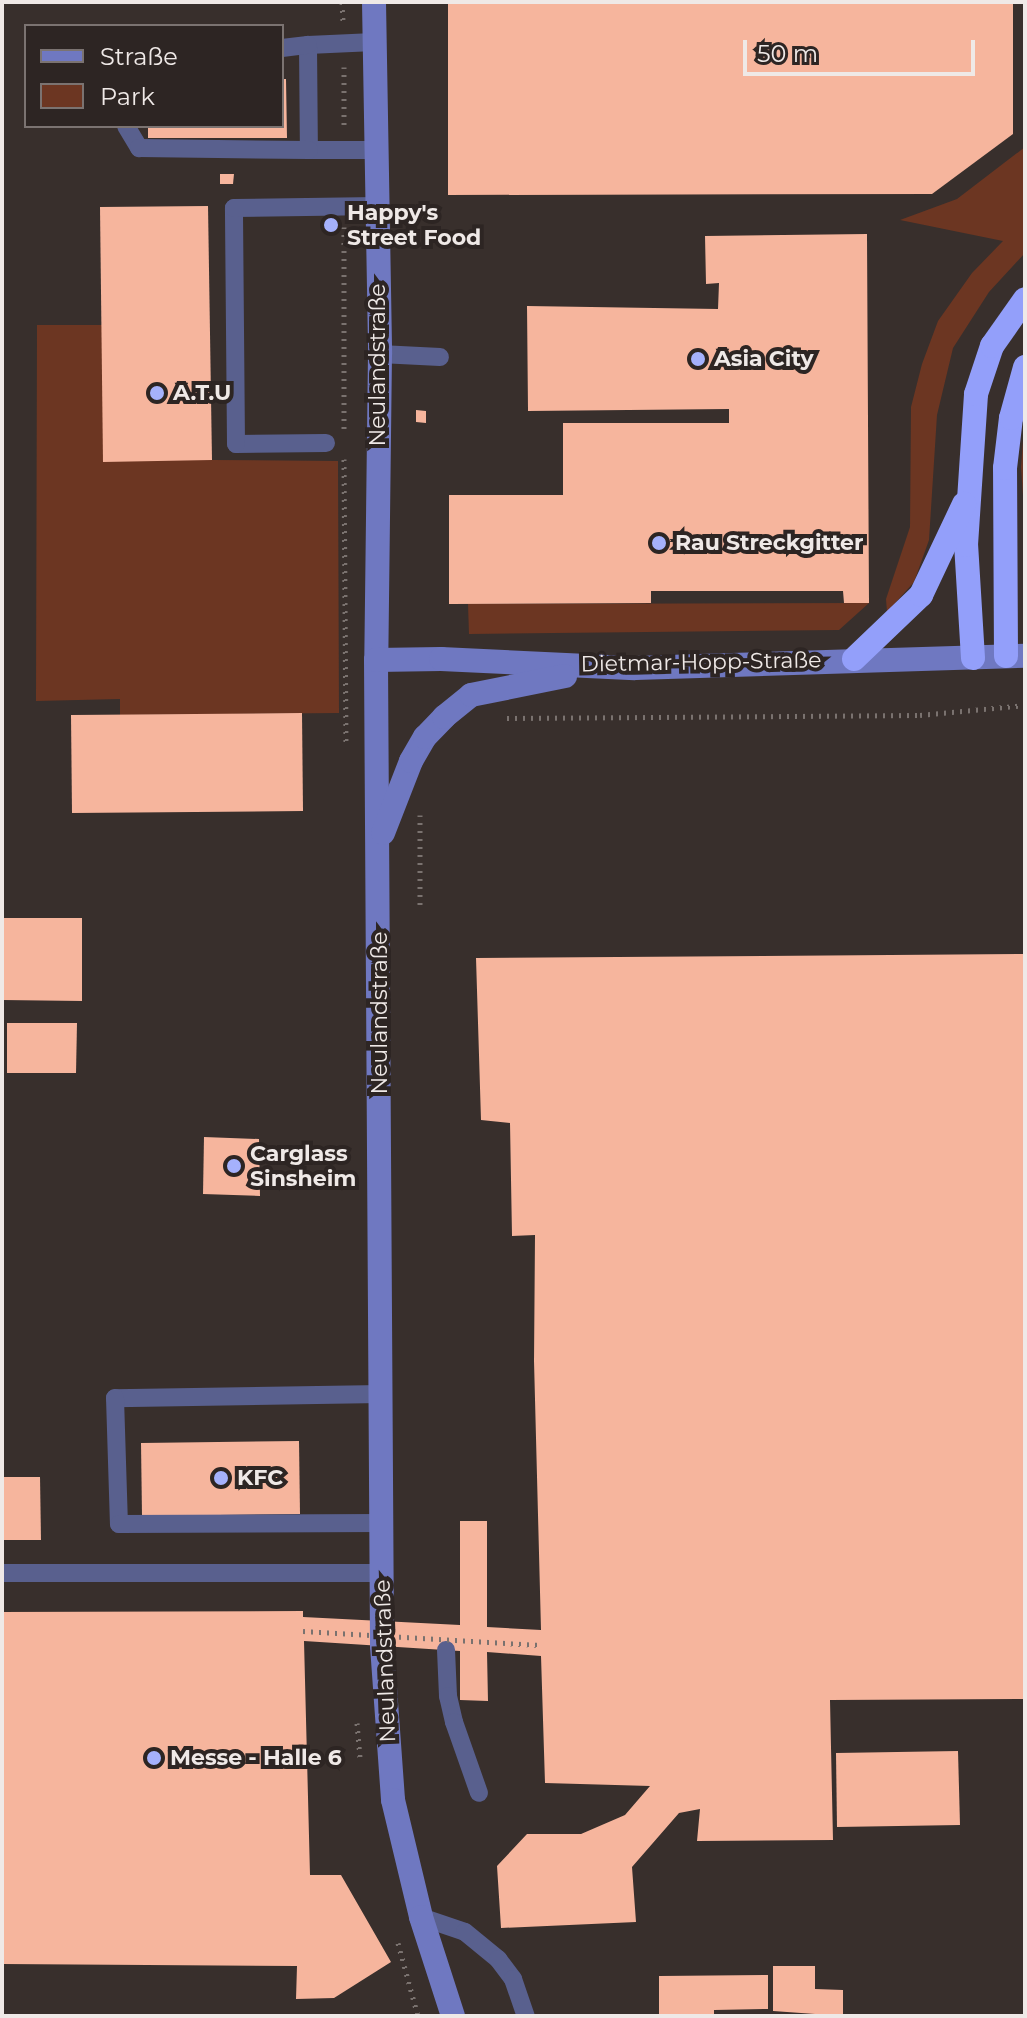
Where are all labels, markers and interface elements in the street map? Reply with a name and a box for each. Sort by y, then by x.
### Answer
legend [24,24,284,128]
scale bar [747,24,979,74]
text: 50 m [757,39,818,68]
text: Straße [100,42,178,71]
text: Park [100,82,155,111]
place label: Happy's Street Food [347,199,481,250]
marker: Happy's Street Food [322,216,340,234]
street label: Neulandstraße [365,283,391,447]
place label: Asia City [714,346,814,372]
marker: Asia City [689,350,707,368]
place label: A.T.U [173,380,231,406]
marker: A.T.U [148,384,166,402]
place label: Rau Streckgitter [675,530,863,556]
marker: Rau Streckgitter [650,534,668,552]
street label: Dietmar-Hopp-Straße [580,647,822,677]
street label: Neulandstraße [367,931,393,1095]
place label: Carglass Sinsheim [250,1140,356,1192]
marker: Carglass Sinsheim [225,1157,243,1175]
place label: KFC [237,1465,283,1491]
marker: KFC [212,1469,230,1487]
street label: Neulandstraße [369,1579,401,1743]
place label: Messe - Halle 6 [170,1745,342,1771]
marker: Messe - Halle 6 [145,1749,163,1767]

